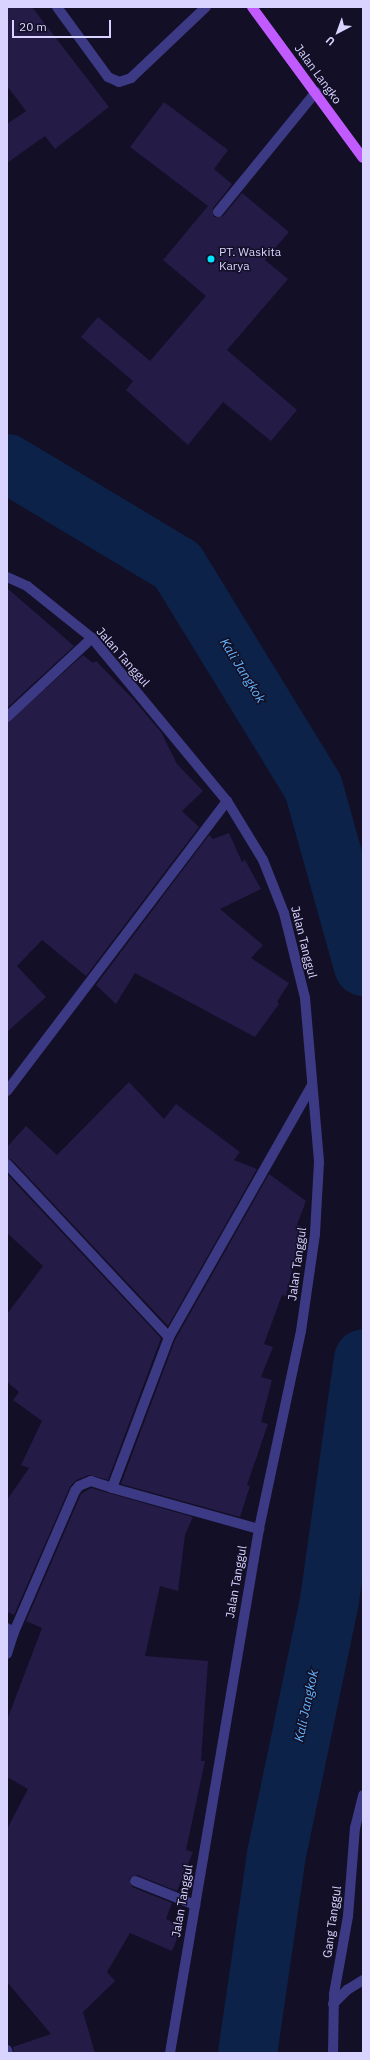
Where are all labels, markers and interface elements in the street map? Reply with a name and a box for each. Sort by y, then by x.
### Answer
scale bar [14,12,113,38]
north arrow [318,12,358,52]
text: 20 m [19,19,47,34]
text: U [323,33,338,49]
street label: Jalan Langko [292,41,344,107]
place label: PT. Waskita Karya [219,245,281,273]
marker: PT. Waskita Karya [206,254,216,264]
street label: Jalan Tanggul [93,624,153,690]
water label: Kali Jangkok [216,636,268,706]
street label: Jalan Tanggul [288,904,320,980]
street label: Jalan Tanggul [285,1226,309,1302]
street label: Jalan Tanggul [222,1544,250,1620]
water label: Kali Jangkok [292,1668,322,1744]
street label: Jalan Tanggul [168,1863,196,1939]
street label: Gang Tanggul [320,1885,344,1959]

